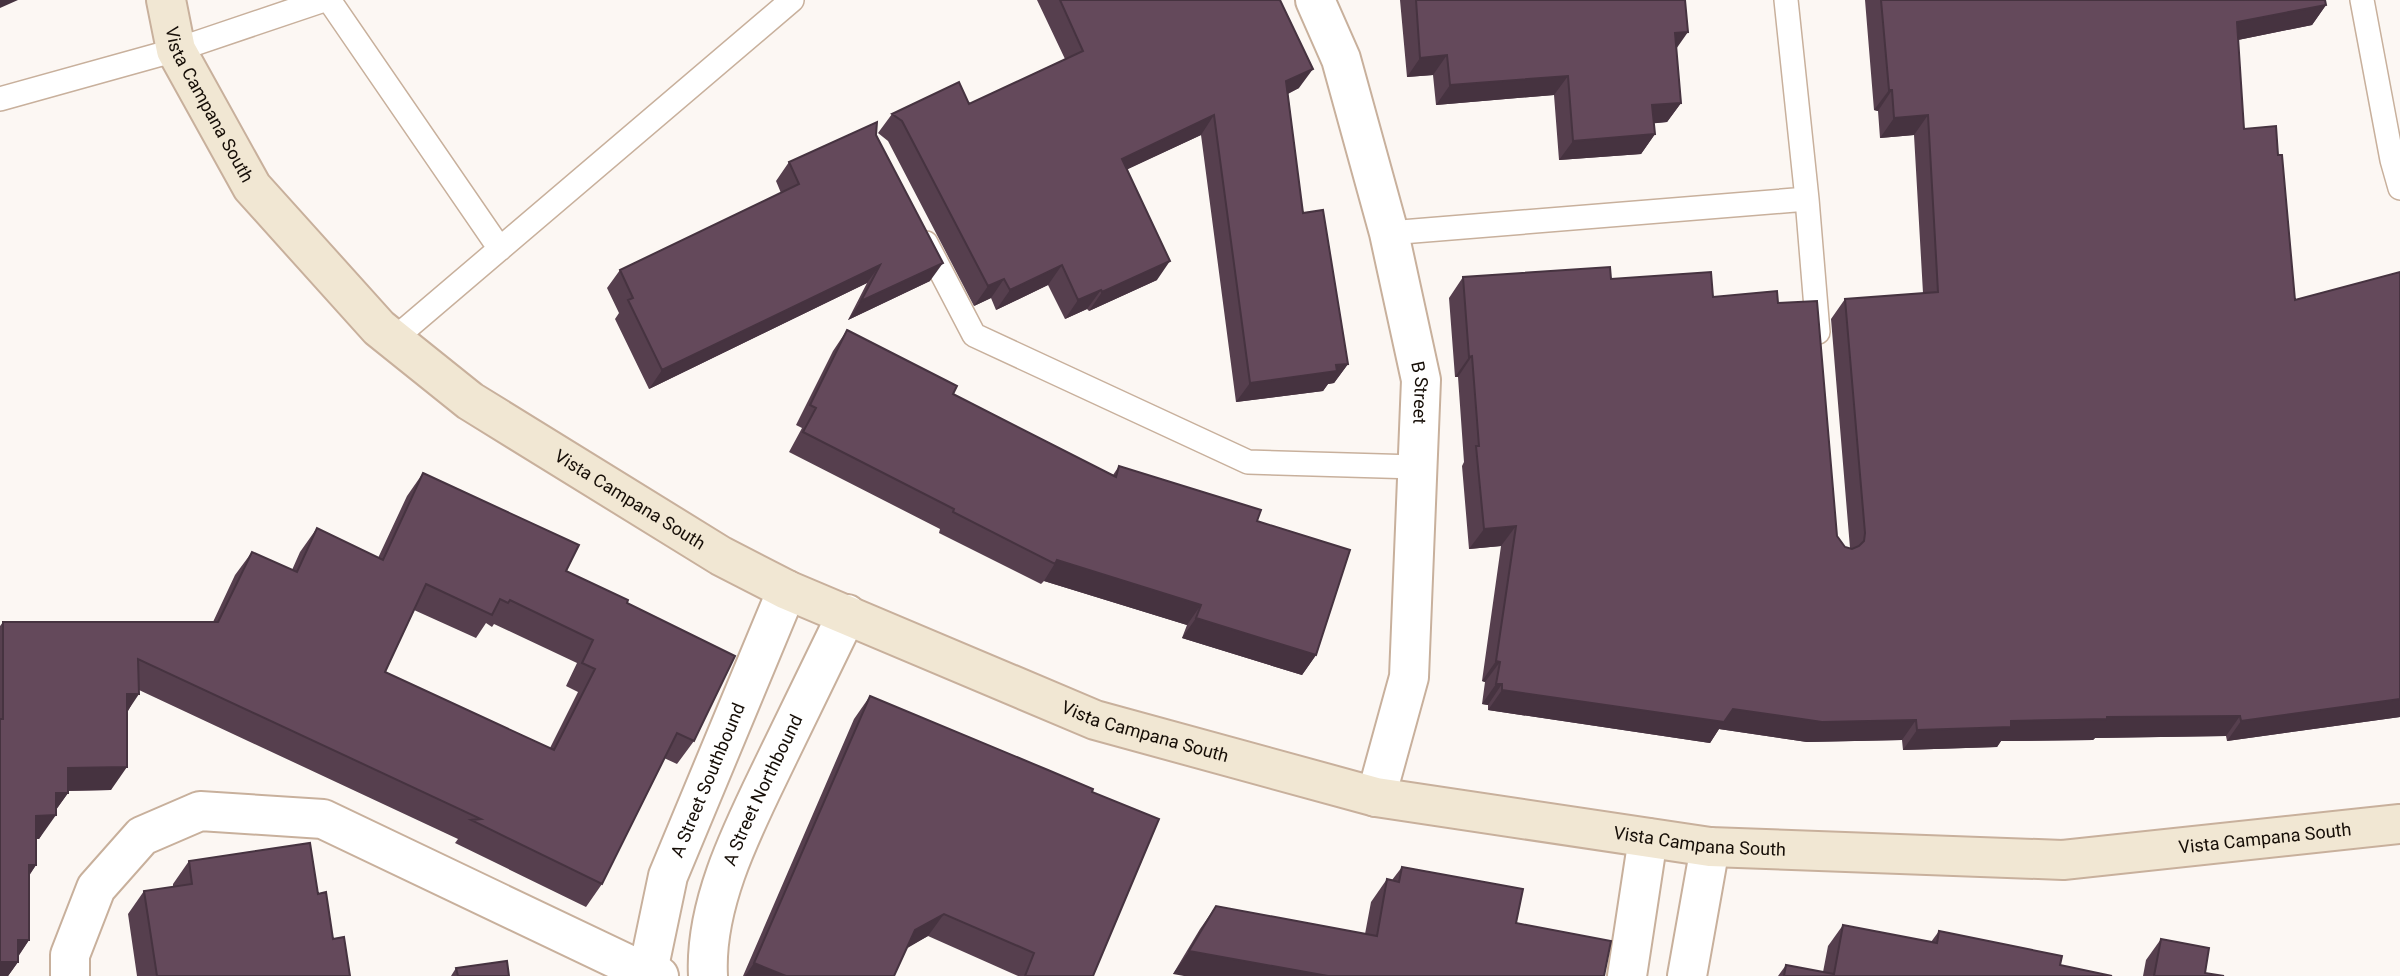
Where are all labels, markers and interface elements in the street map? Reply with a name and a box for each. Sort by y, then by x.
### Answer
street label: Vista Campana South [162,25,258,186]
street label: B Street [1407,359,1432,425]
street label: Vista Campana South [551,445,709,554]
street label: Vista Campana South [1059,696,1231,766]
street label: A Street Southbound [666,700,749,860]
street label: A Street Northbound [719,711,807,868]
street label: Vista Campana South [2177,818,2352,858]
street label: Vista Campana South [1612,822,1786,860]

